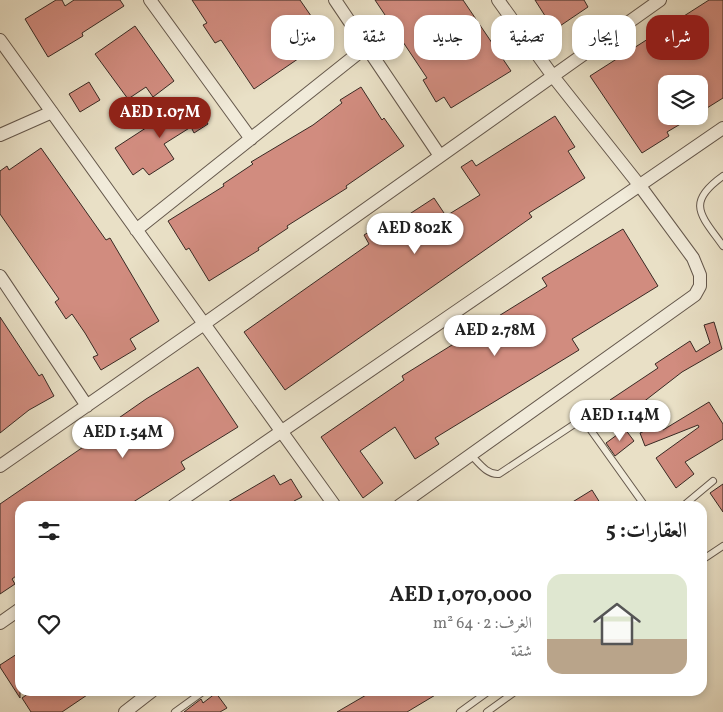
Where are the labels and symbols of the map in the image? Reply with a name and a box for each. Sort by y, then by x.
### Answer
pin: AED 1.07M [103,96,217,139]
pin: AED 802K [363,212,467,255]
pin: AED 2.78M [438,314,552,357]
pin: AED 1.14M [563,400,677,442]
pin: AED 1.54M [66,416,180,459]

